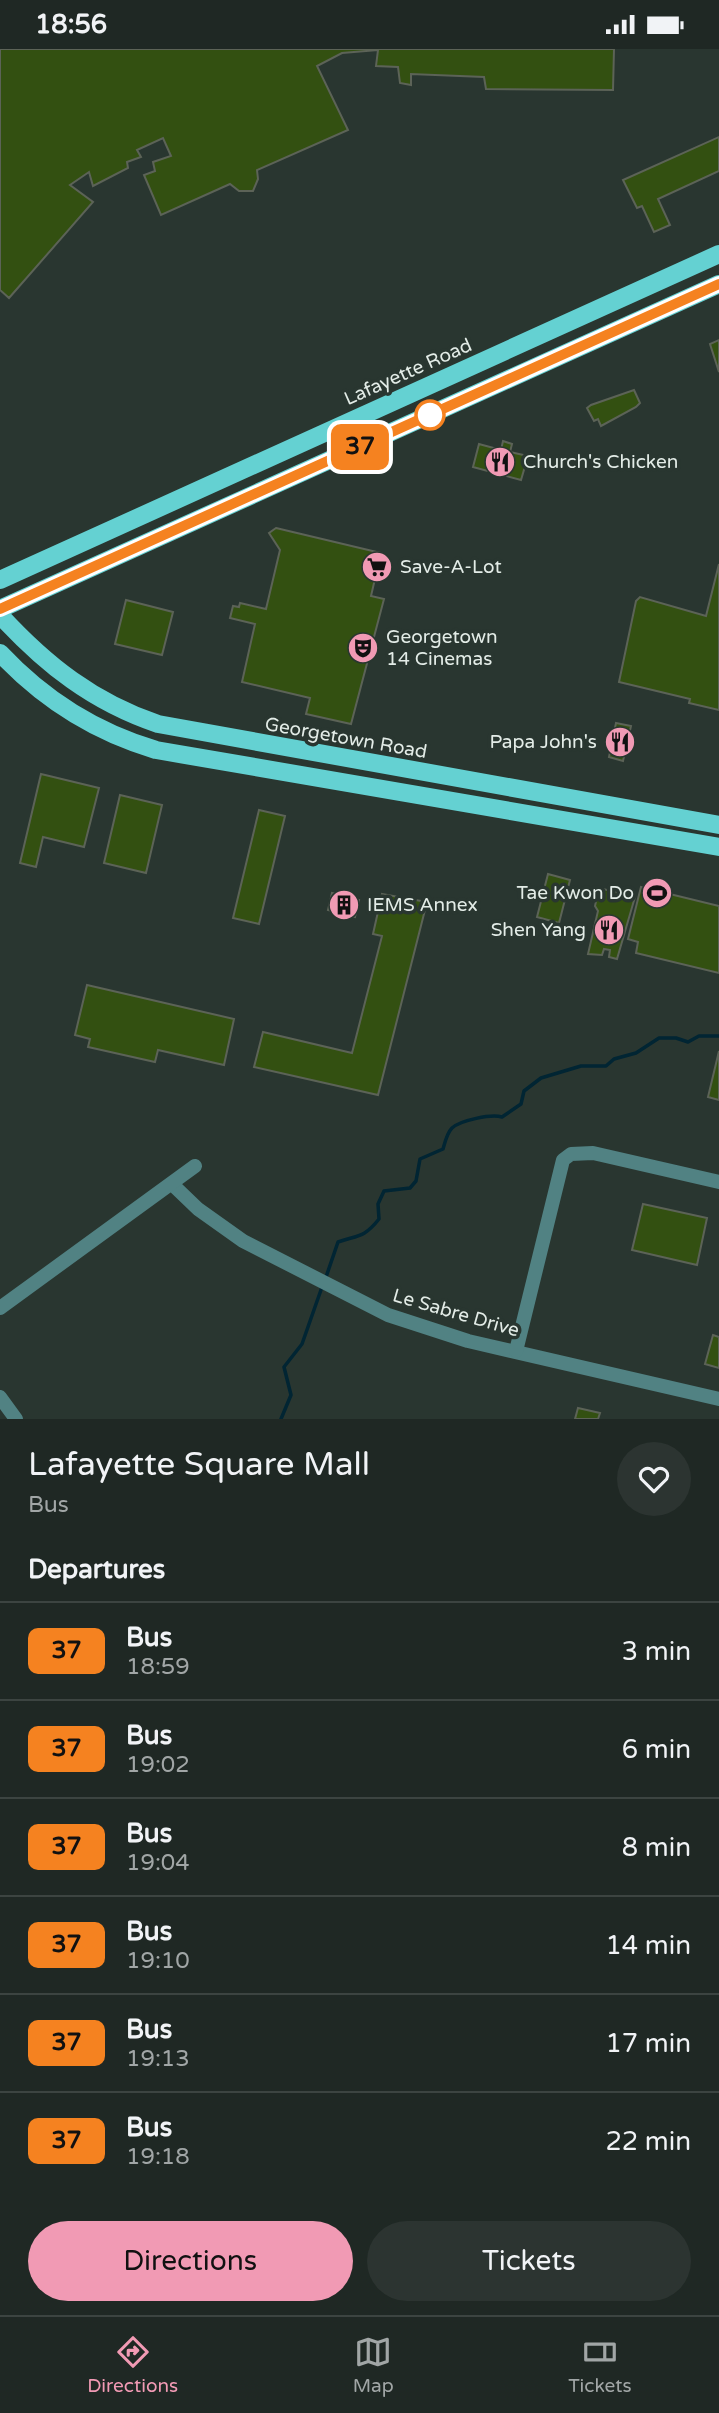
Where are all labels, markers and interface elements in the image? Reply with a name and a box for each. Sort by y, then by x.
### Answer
text: 18:56 [35,9,107,40]
street label: Lafayette Road [341,334,475,410]
unlabelled marker [415,400,445,430]
line badge: 37 [328,424,392,470]
text: 37 [345,432,375,461]
restaurant icon: Church's Chicken [483,445,517,479]
place label: Church's Chicken [523,451,678,473]
supermarket icon: Save-A-Lot [360,550,394,584]
place label: Save-A-Lot [400,556,502,578]
place label: Georgetown 14 Cinemas [386,626,498,670]
theatre icon: Georgetown 14 Cinemas [346,631,380,665]
street label: Georgetown Road [263,713,429,763]
restaurant icon: Papa John's [603,725,637,759]
place label: Papa John's [490,731,597,753]
sports icon: Tae Kwon Do [640,876,674,910]
place label: Tae Kwon Do [516,882,634,904]
building icon: IEMS Annex [327,888,361,922]
place label: IEMS Annex [367,894,478,916]
restaurant icon: Shen Yang [592,913,626,947]
place label: Shen Yang [491,919,586,941]
street label: Le Sabre Drive [390,1284,522,1342]
button: heart [617,1442,691,1516]
text: Lafayette Square Mall [28,1445,370,1484]
text: Bus [28,1491,69,1519]
text: Departures [28,1554,165,1585]
text: Bus [126,1622,172,1653]
text: 37 [51,1636,82,1665]
text: 3 min [622,1636,691,1667]
text: 18:59 [126,1653,190,1681]
text: Bus [126,1720,172,1751]
text: 37 [51,1734,82,1763]
text: 6 min [622,1734,691,1765]
text: 19:02 [126,1751,190,1779]
text: Bus [126,1818,172,1849]
text: 37 [51,1832,82,1861]
text: 8 min [622,1832,691,1863]
text: 19:04 [126,1849,190,1877]
text: Bus [126,1916,172,1947]
text: 37 [51,1930,82,1959]
text: 14 min [605,1930,691,1961]
text: 19:10 [126,1947,190,1975]
text: Bus [126,2014,172,2045]
text: 37 [51,2028,82,2057]
text: 17 min [605,2028,691,2059]
text: 19:13 [126,2045,190,2073]
text: Bus [126,2112,172,2143]
text: 37 [51,2126,82,2155]
text: 22 min [605,2126,691,2157]
text: 19:18 [126,2143,190,2171]
button: Directions [28,2221,353,2301]
button: Tickets [367,2221,691,2301]
tab: Directions [87,2333,178,2397]
tab: Map [353,2333,394,2397]
tab: Tickets [568,2333,632,2397]

